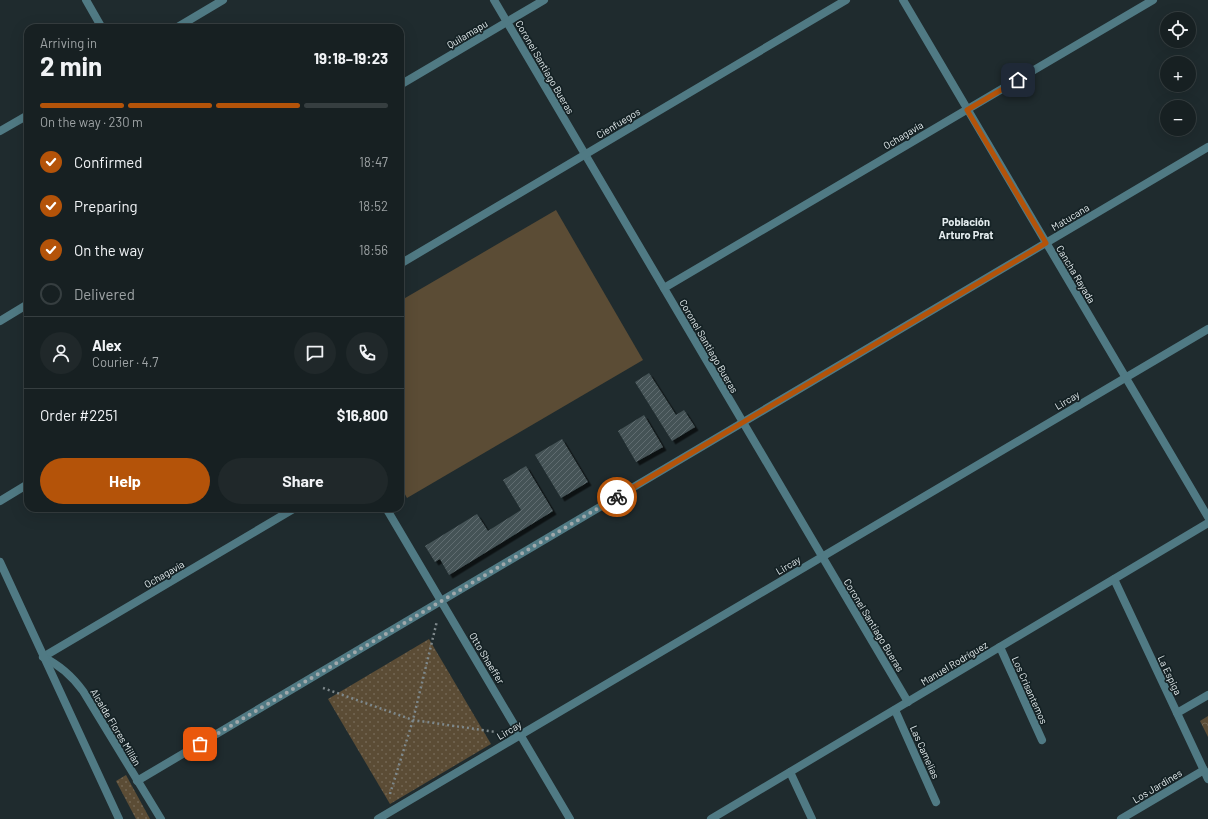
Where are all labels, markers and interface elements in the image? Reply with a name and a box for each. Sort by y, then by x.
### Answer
map controls [1160,12,1196,136]
button: locate [1160,12,1196,48]
street label: Quilamapu [444,17,490,51]
street label: Coronel Santiago Bueras [513,18,577,116]
text: Arriving in [40,35,97,51]
text: 19:18–19:23 [314,49,388,67]
text: 2 min [40,50,102,81]
button: + [1160,56,1196,92]
pin [1001,63,1035,97]
icon: home [1007,69,1029,91]
button: − [1160,100,1196,136]
street label: Cienfuegos [594,105,642,141]
text: On the way · 230 m [40,114,143,130]
street label: Ochagavía [881,118,925,152]
icon: check [40,151,62,173]
text: Confirmed [74,153,142,171]
text: 18:47 [359,154,388,170]
icon: check [40,195,62,217]
text: Preparing [74,197,138,215]
text: 18:52 [359,198,388,214]
street label: Matucana [1049,201,1091,233]
district label: Población Arturo Prat [939,215,993,241]
icon: check [40,239,62,261]
text: On the way [74,241,144,259]
text: 18:56 [359,242,388,258]
street label: Cancha Rayada [1054,243,1098,305]
text: Delivered [74,285,135,303]
street label: Coronel Santiago Bueras [677,297,741,395]
button: person [40,332,82,374]
button: chat [294,332,336,374]
button: phone [346,332,388,374]
text: Alex [92,336,122,354]
text: Courier · 4.7 [92,354,159,370]
street label: Lircay [1052,388,1082,412]
text: Order #2251 [40,406,118,424]
text: $16,800 [337,406,388,424]
button: Help [40,458,210,504]
button: Share [218,458,388,504]
courier [597,477,637,517]
icon: bike [606,486,628,508]
street label: Lircay [773,553,803,577]
street label: Ochagavía [142,558,186,590]
street label: Coronel Santiago Bueras [841,576,907,674]
street label: Otto Shaeffer [467,630,507,686]
street label: Manuel Rodríguez [918,638,990,688]
street label: La Espiga [1156,653,1184,697]
street label: Los Crisantemos [1010,654,1050,726]
street label: Alcalde Flores Millán [88,686,144,768]
street label: Lircay [494,718,524,742]
street label: Las Camelias [908,724,942,781]
pin [183,727,217,761]
icon: bag [189,733,211,755]
street label: Los Jardines [1130,766,1184,806]

